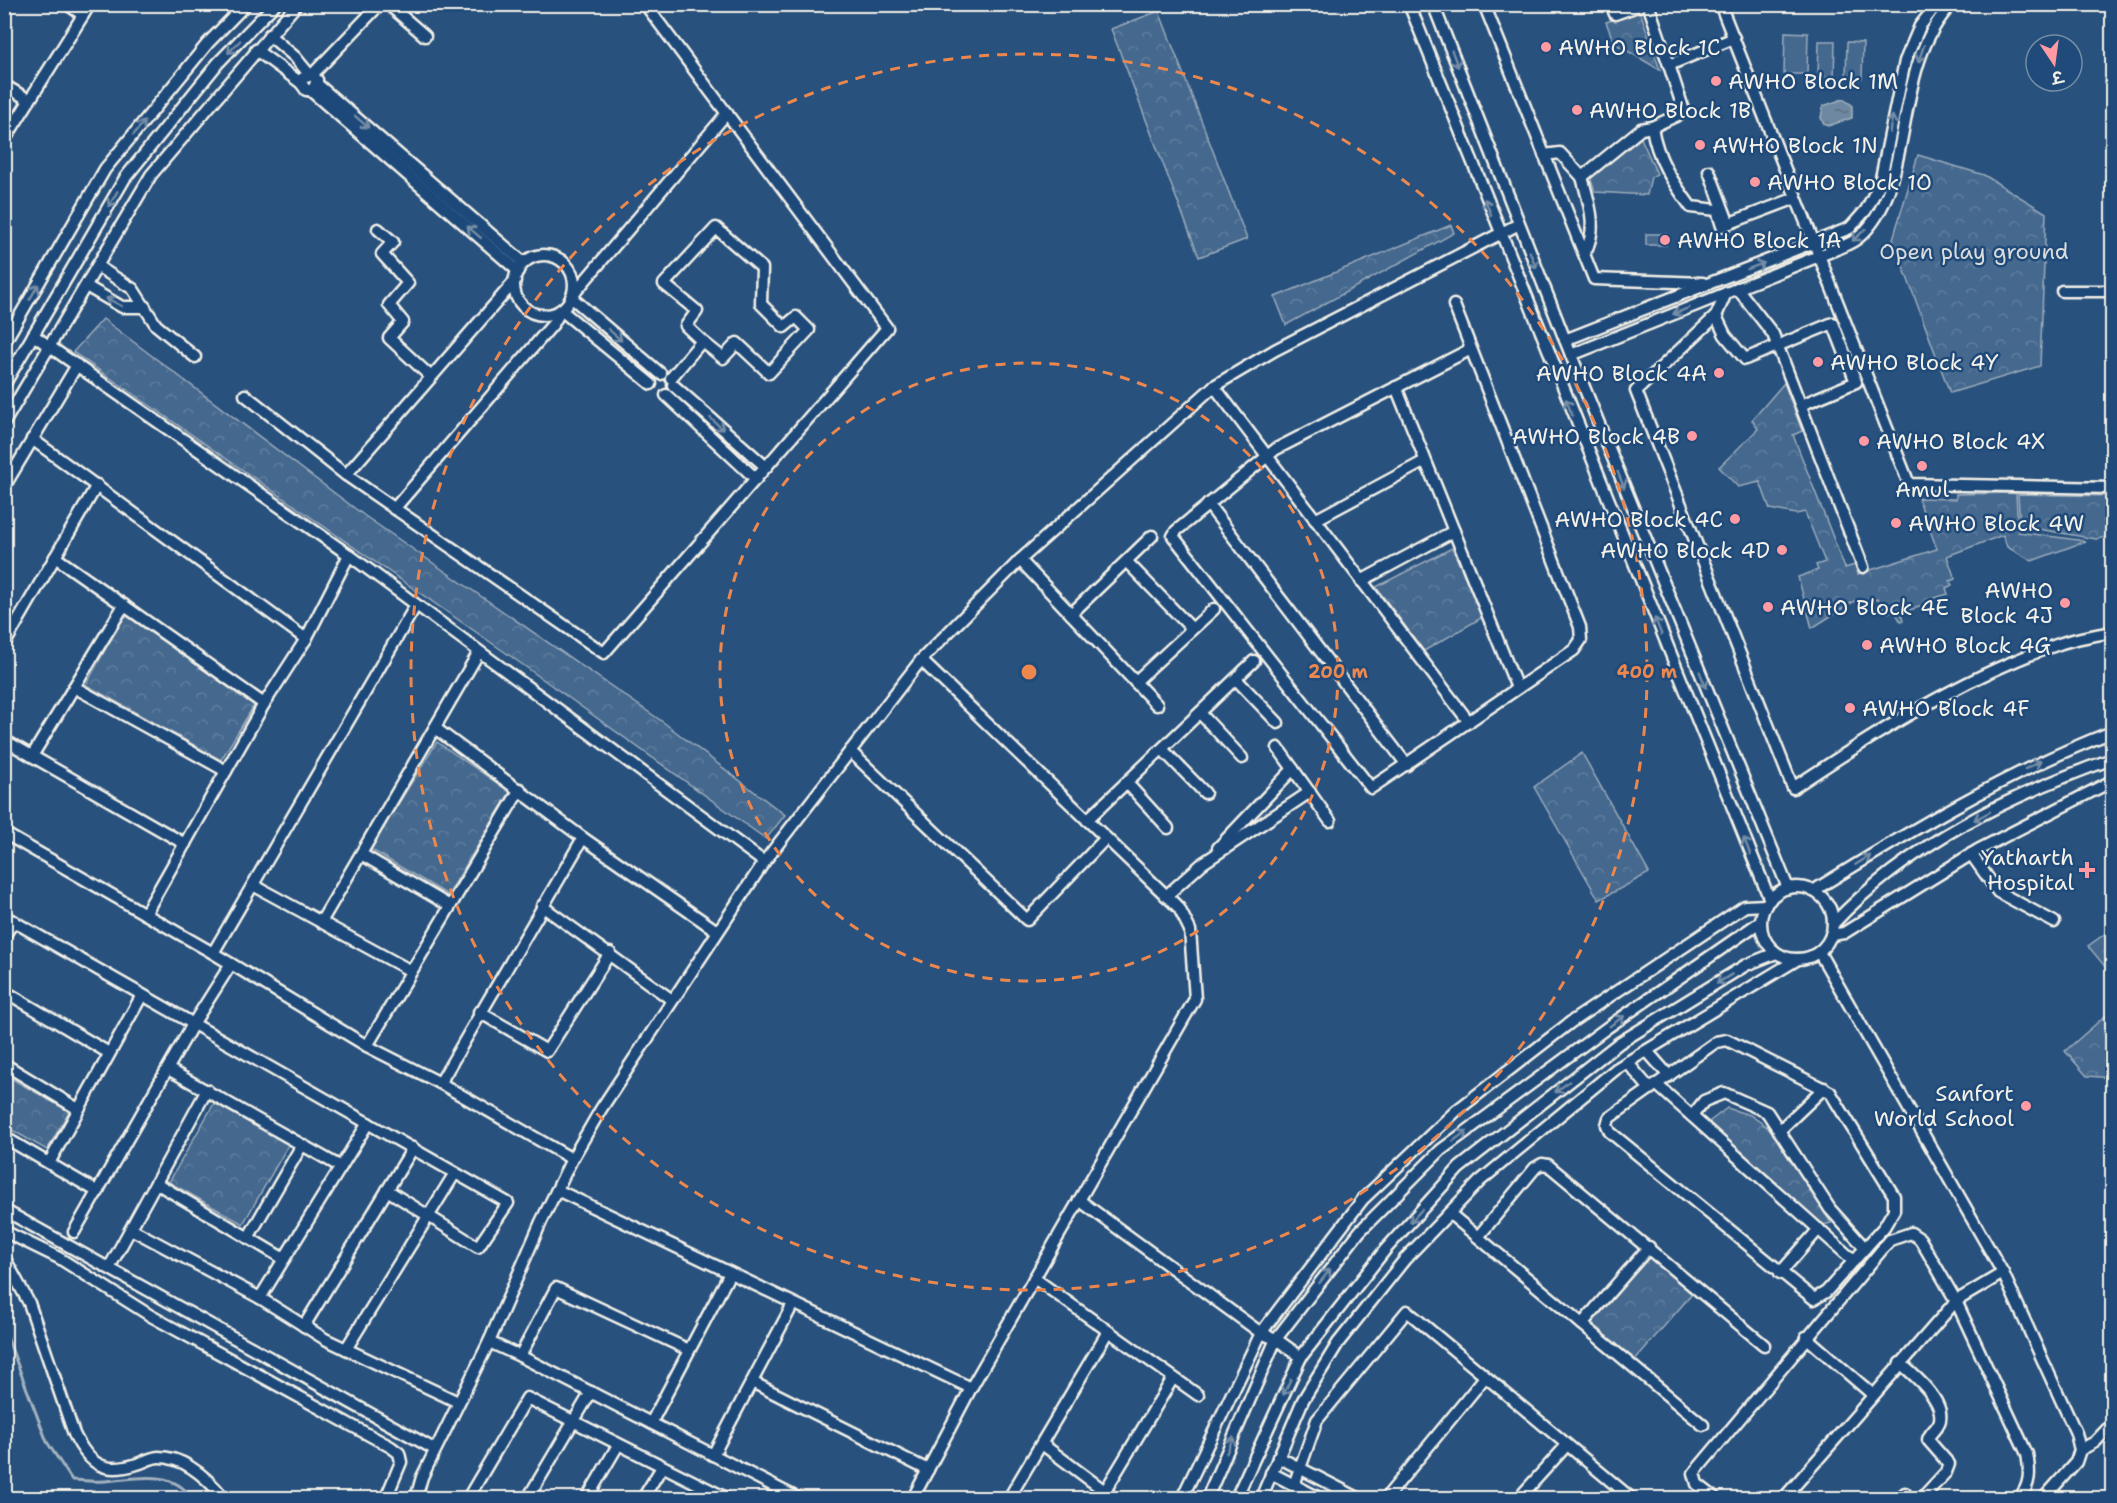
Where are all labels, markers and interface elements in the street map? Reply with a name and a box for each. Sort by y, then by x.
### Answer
place label: AWHO Block 1C [1558,33,1721,62]
north arrow [2024,33,2084,93]
one-way arrow [227,39,241,54]
marker: AWHO Block 1C [1539,40,1553,54]
one-way arrow [1915,44,1926,63]
one-way arrow [1450,49,1461,68]
text: उ [2048,65,2067,89]
place label: AWHO Block 1M [1728,67,1898,96]
marker: AWHO Block 1M [1709,74,1723,88]
place label: AWHO Block 1B [1589,96,1751,125]
marker: AWHO Block 1B [1570,103,1584,117]
one-way arrow [354,115,369,129]
one-way arrow [1886,115,1897,134]
one-way arrow [132,120,145,136]
place label: AWHO Block 1N [1712,131,1878,160]
marker: AWHO Block 1N [1693,138,1707,152]
place label: AWHO Block 1O [1767,168,1932,197]
marker: AWHO Block 1O [1748,175,1762,189]
one-way arrow [107,190,119,207]
one-way arrow [1482,198,1493,216]
one-way arrow [467,225,482,239]
place label: AWHO Block 1A [1677,226,1841,255]
one-way arrow [1851,228,1867,241]
marker: AWHO Block 1A [1658,233,1672,247]
park label: Open play ground [1879,237,2069,266]
one-way arrow [1529,250,1540,269]
one-way arrow [1746,259,1765,270]
one-way arrow [28,284,40,301]
one-way arrow [106,296,123,308]
one-way arrow [1672,306,1690,317]
one-way arrow [607,328,622,342]
place label: AWHO Block 4Y [1830,348,1999,377]
marker: AWHO Block 4Y [1811,355,1825,369]
place label: AWHO Block 4A [1536,359,1707,388]
marker: AWHO Block 4A [1712,366,1726,380]
one-way arrow [1563,398,1574,417]
one-way arrow [709,417,724,431]
place label: AWHO Block 4B [1512,422,1680,451]
place label: AWHO Block 4X [1876,427,2045,456]
marker: AWHO Block 4B [1685,429,1699,443]
marker: AWHO Block 4X [1857,434,1871,448]
marker: Amul [1915,459,1929,473]
one-way arrow [1616,470,1627,489]
place label: Amul [1895,475,1949,504]
place label: AWHO Block 4C [1554,505,1723,534]
place label: AWHO Block 4W [1908,509,2084,538]
marker: AWHO Block 4C [1728,512,1742,526]
marker: AWHO Block 4W [1889,516,1903,530]
place label: AWHO Block 4D [1600,536,1770,565]
marker: AWHO Block 4D [1775,543,1789,557]
place label: AWHO Block 4J [1961,576,2053,630]
place label: AWHO Block 4E [1780,593,1949,622]
marker: AWHO Block 4J [2058,596,2072,610]
marker: AWHO Block 4E [1761,600,1775,614]
one-way arrow [1652,618,1663,636]
place label: AWHO Block 4G [1879,631,2051,660]
marker: AWHO Block 4G [1860,638,1874,652]
text: 200 m [1308,660,1369,684]
text: 400 m [1617,660,1678,684]
centre of rings [1019,662,1039,682]
one-way arrow [1698,671,1709,689]
place label: AWHO Block 4F [1862,694,2030,723]
marker: AWHO Block 4F [1843,701,1857,715]
one-way arrow [2024,759,2041,771]
one-way arrow [1974,810,1991,822]
one-way arrow [1741,837,1752,856]
place label: Yatharth Hospital [1981,843,2074,897]
one-way arrow [1854,854,1871,866]
marker: Yatharth Hospital [2078,861,2096,879]
one-way arrow [1716,973,1733,985]
one-way arrow [1608,1015,1625,1027]
place label: Sanfort World School [1874,1079,2014,1133]
one-way arrow [1555,1081,1571,1094]
marker: Sanfort World School [2019,1099,2033,1113]
one-way arrow [1451,1130,1467,1142]
one-way arrow [1409,1208,1423,1223]
one-way arrow [1319,1269,1331,1285]
one-way arrow [1280,1378,1292,1396]
one-way arrow [1224,1436,1236,1454]

